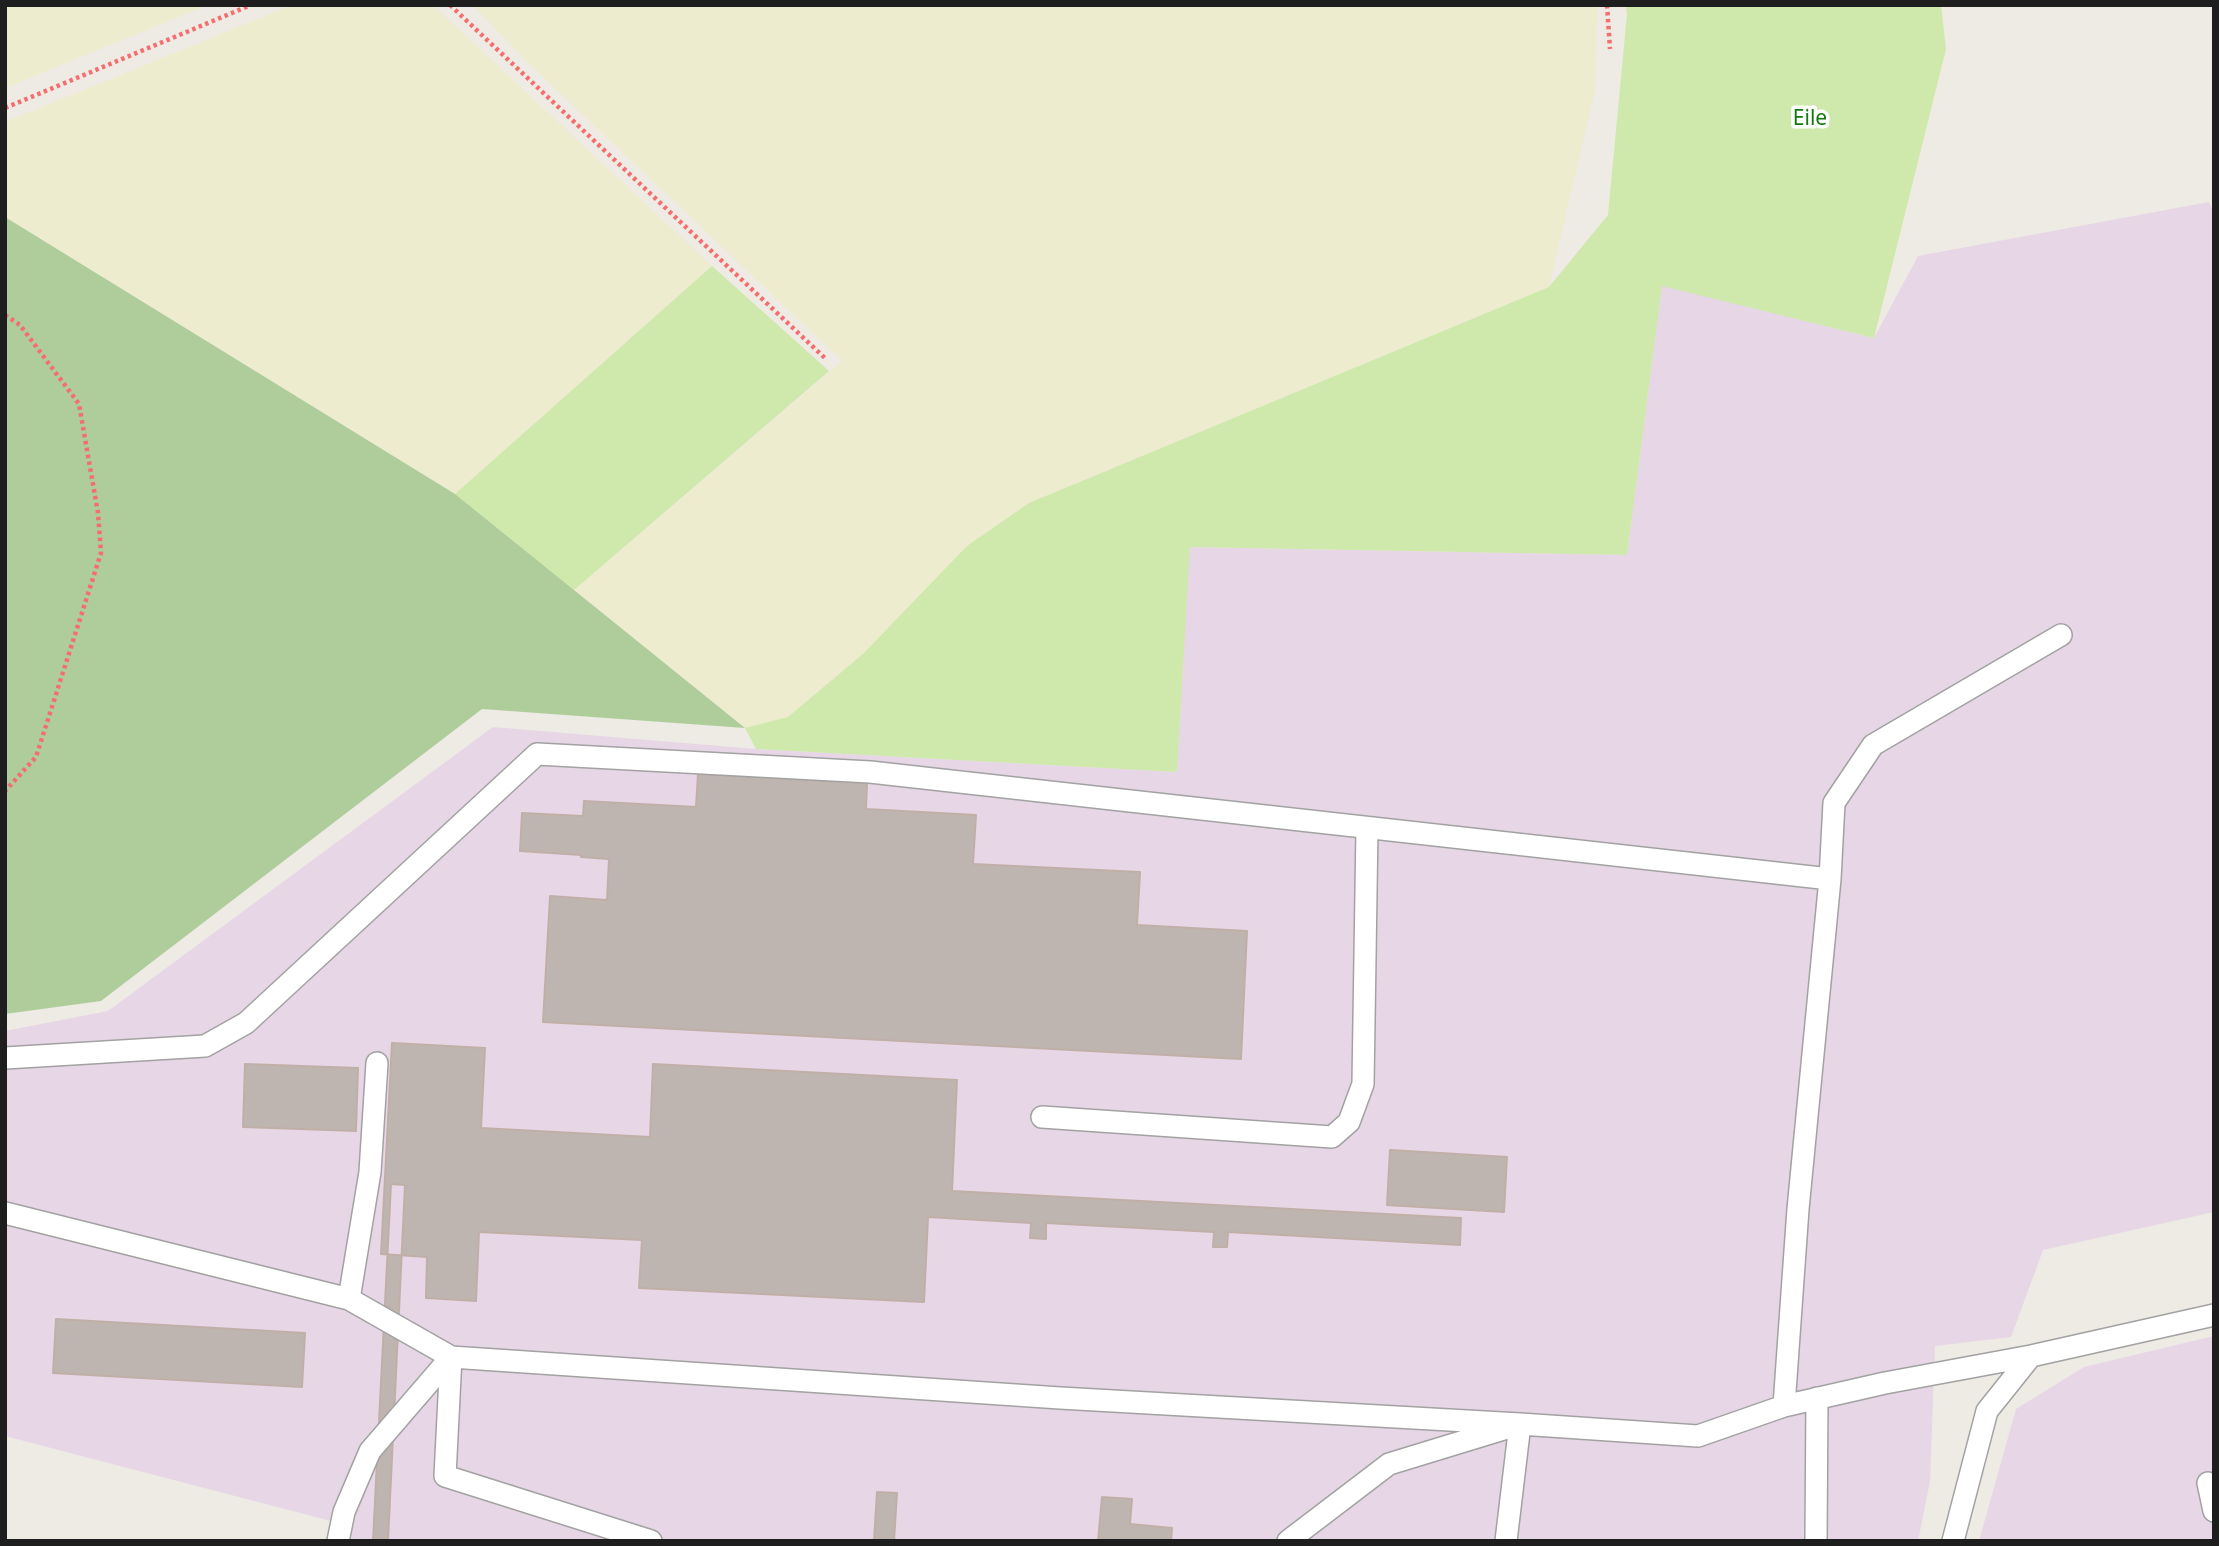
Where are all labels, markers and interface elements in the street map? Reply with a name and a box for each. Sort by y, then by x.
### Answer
park label: Eile [1793,106,1827,132]

